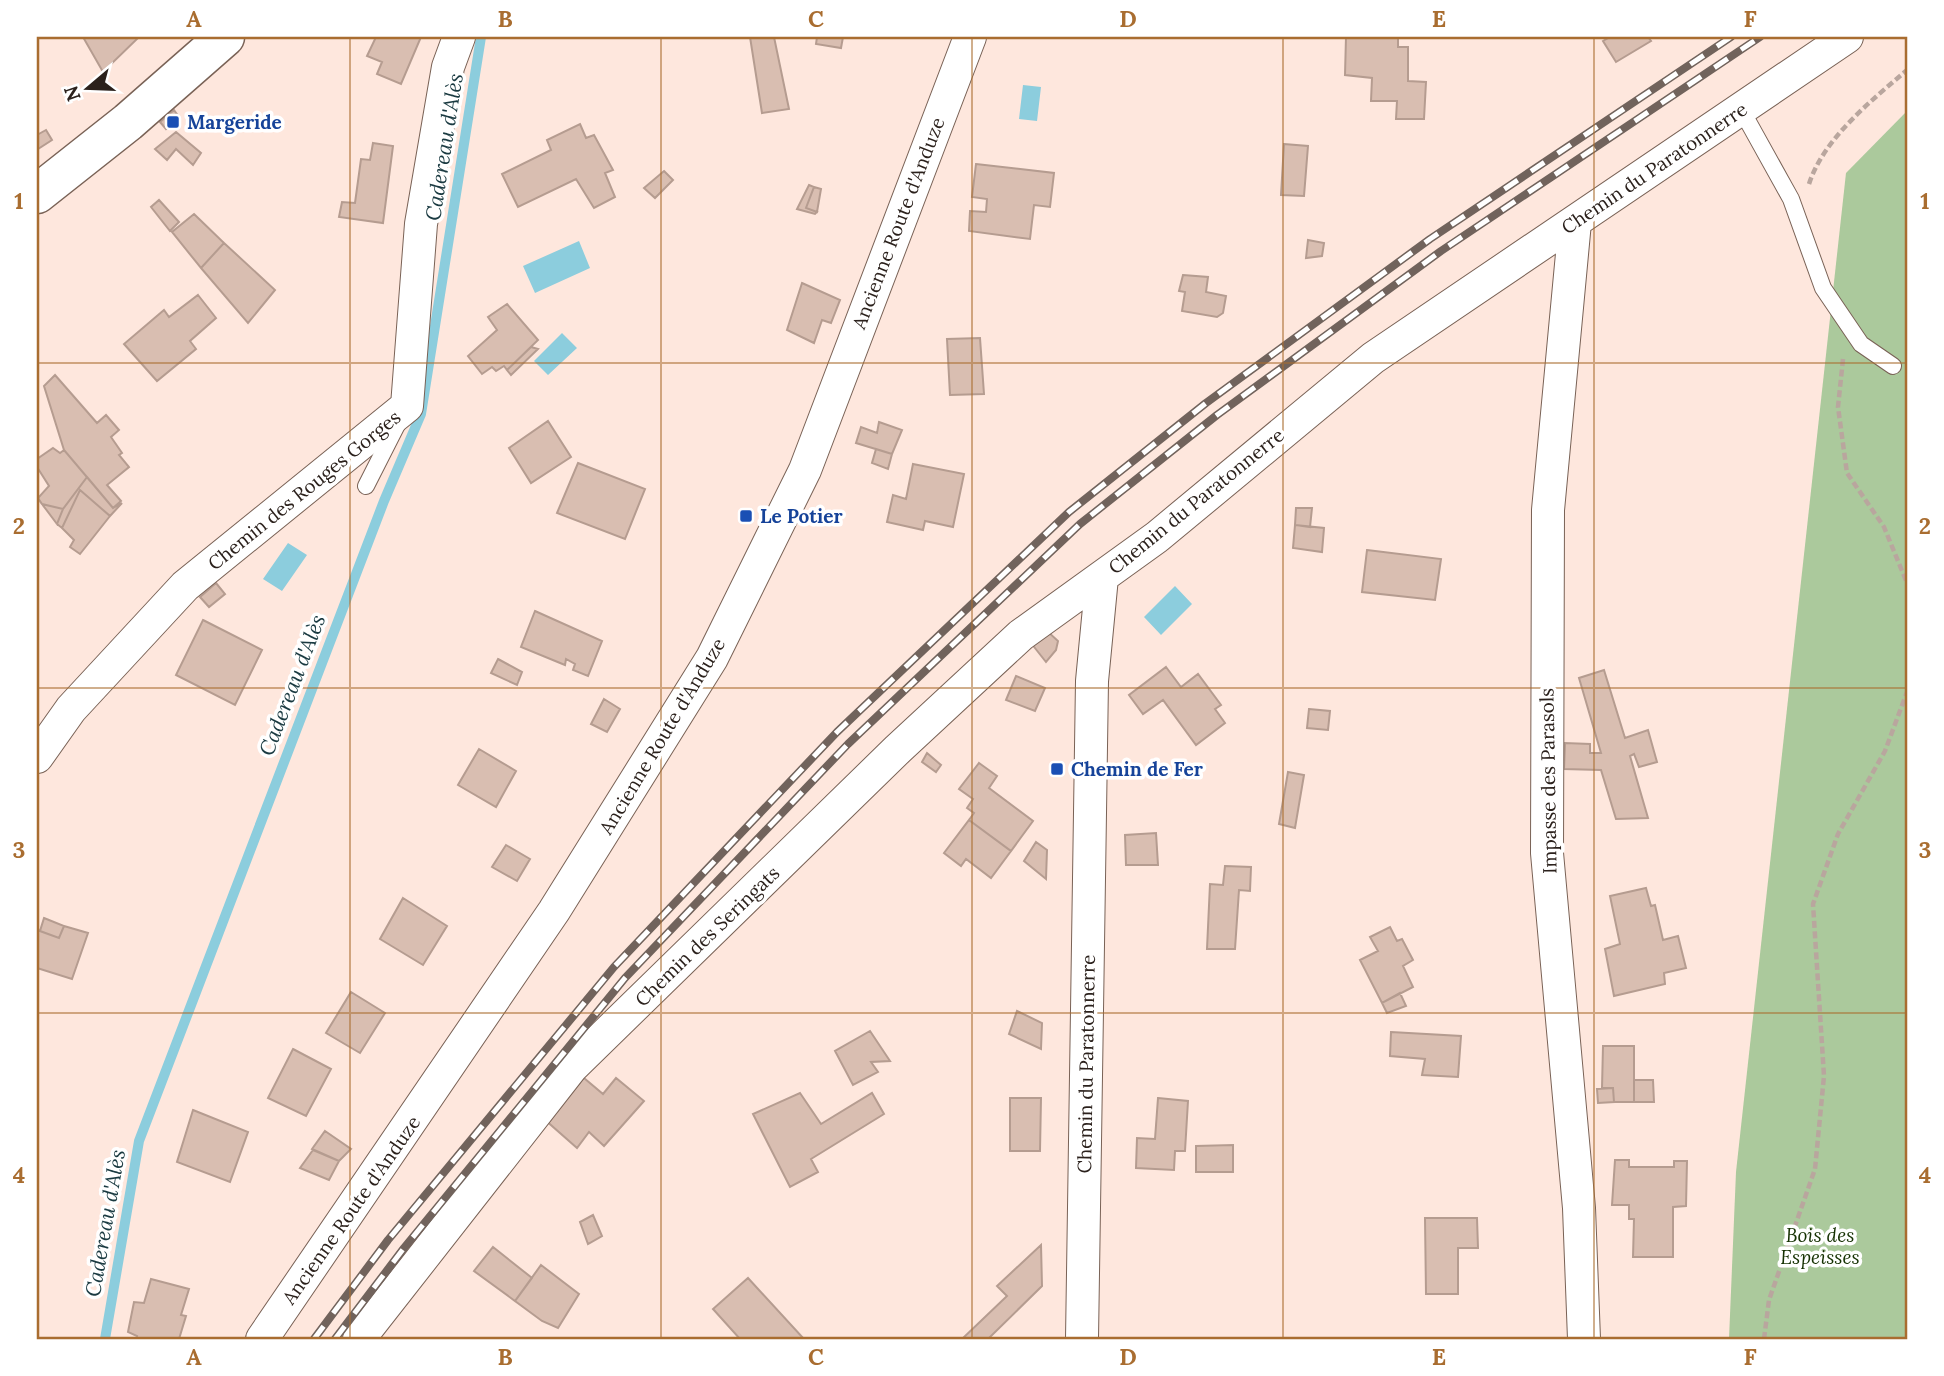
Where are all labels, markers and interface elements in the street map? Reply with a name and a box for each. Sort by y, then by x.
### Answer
text: A [186,4,202,33]
text: B [497,4,513,33]
text: C [808,4,824,33]
text: D [1119,4,1137,33]
text: E [1432,4,1446,33]
text: F [1743,4,1757,33]
north arrow [52,52,122,122]
water label: Cadereau d'Alès [419,71,469,223]
text: N [58,82,86,104]
street label: Chemin du Paratonnerre [1557,97,1751,239]
place label: Margeride [187,110,282,134]
marker: Margeride [165,114,181,130]
street label: Ancienne Route d'Anduze [846,114,949,333]
text: 1 [14,186,24,215]
text: 1 [1920,186,1930,215]
street label: Chemin des Rouges Gorges [203,405,405,575]
street label: Chemin du Paratonnerre [1103,423,1289,579]
place label: Le Potier [760,504,843,528]
marker: Le Potier [738,508,754,524]
text: 2 [13,511,25,540]
text: 2 [1919,511,1931,540]
water label: Cadereau d'Alès [253,611,331,759]
street label: Ancienne Route d'Anduze [593,633,730,839]
street label: Impasse des Parasols [1534,688,1562,874]
place label: Chemin de Fer [1071,757,1203,781]
marker: Chemin de Fer [1049,761,1065,777]
text: 3 [13,835,25,864]
text: 3 [1919,835,1931,864]
street label: Chemin des Seringats [630,861,784,1011]
street label: Chemin du Paratonnerre [1072,954,1100,1174]
street label: Ancienne Route d'Anduze [276,1111,425,1310]
water label: Cadereau d'Alès [79,1147,131,1299]
text: 4 [13,1160,25,1189]
text: 4 [1919,1160,1931,1189]
park label: Bois des Espeisses [1780,1223,1860,1269]
text: A [186,1342,202,1371]
text: B [497,1342,513,1371]
text: C [808,1342,824,1371]
text: D [1119,1342,1137,1371]
text: E [1432,1342,1446,1371]
text: F [1743,1342,1757,1371]

